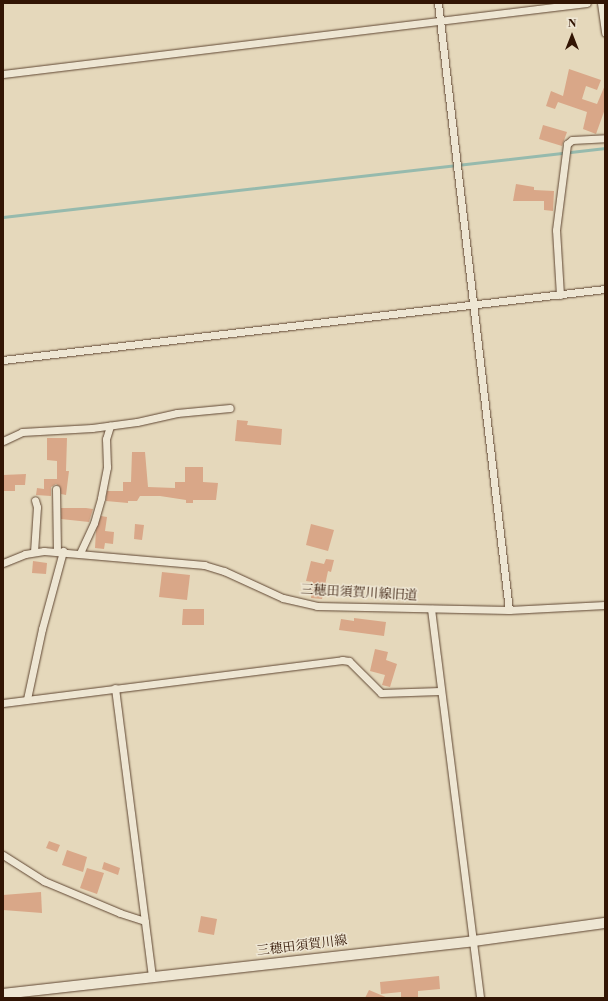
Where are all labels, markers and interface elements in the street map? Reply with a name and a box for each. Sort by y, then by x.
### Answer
north arrow [552,16,592,56]
text: N [568,17,576,31]
street label: 三穂田須賀川線旧道 [300,582,418,604]
street label: 三穂田須賀川線 [256,933,348,959]

